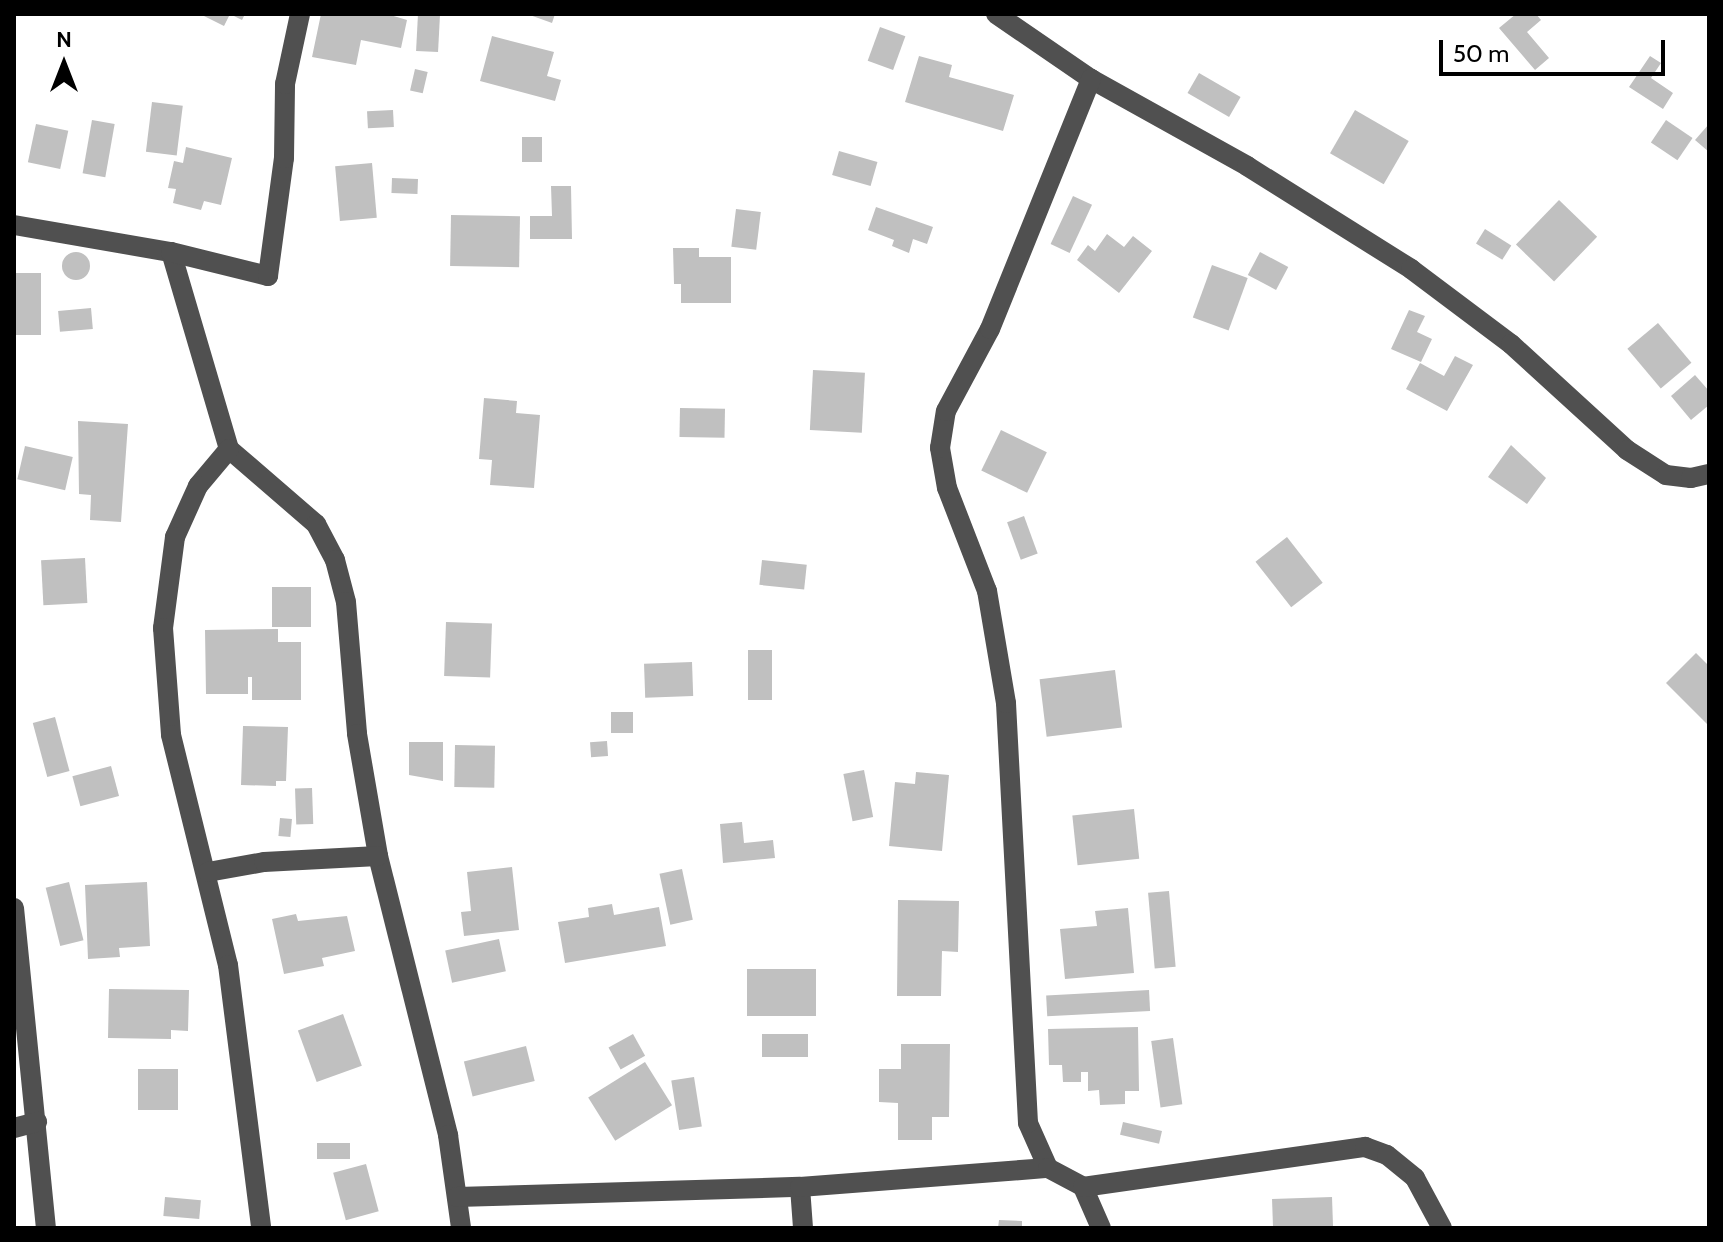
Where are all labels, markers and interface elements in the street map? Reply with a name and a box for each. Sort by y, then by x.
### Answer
north arrow [24,24,104,104]
scale bar [1443,24,1669,74]
text: N [56,26,72,53]
text: 50 m [1453,39,1509,68]

